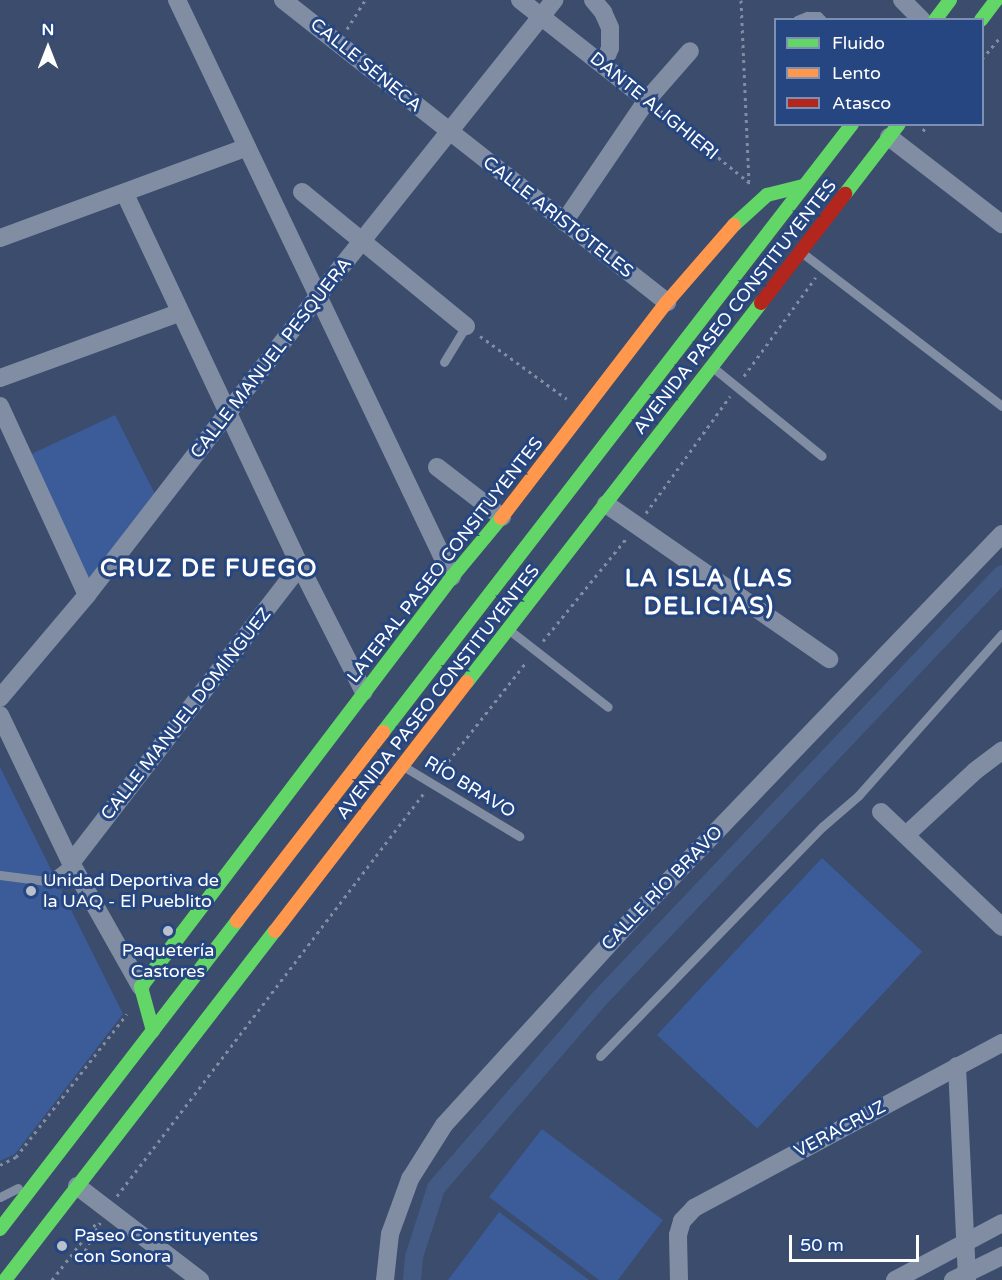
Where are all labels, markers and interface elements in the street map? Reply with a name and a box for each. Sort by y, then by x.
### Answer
street label: CALLE SÉNECA [306,13,426,117]
north arrow [18,18,78,78]
legend [774,18,984,126]
text: N [42,20,54,40]
text: Fluido [832,32,885,54]
street label: DANTE ALIGHIERI [585,48,723,164]
text: Lento [832,62,881,84]
text: Atasco [832,92,891,114]
street label: CALLE ARISTÓTELES [479,152,637,282]
street label: AVENIDA PASEO CONSTITUYENTES [629,175,841,439]
street label: CALLE MANUEL PESQUERA [186,253,356,463]
street label: LATERAL PASEO CONSITUYENTES [342,433,548,687]
district label: CRUZ DE FUEGO [100,555,318,583]
street label: AVENIDA PASEO CONSTITUYENTES [332,560,544,824]
district label: LA ISLA (LAS DELICIAS) [625,565,793,621]
street label: CALLE MANUEL DOMÍNGUEZ [96,603,276,825]
street label: RÍO BRAVO [421,751,519,823]
street label: CALLE RÍO BRAVO [597,821,727,955]
place label: Unidad Deportiva de la UAQ - El Pueblito [43,870,219,912]
marker: Unidad Deportiva de la UAQ - El Pueblito [24,884,38,898]
marker: Paquetería Castores [161,924,175,938]
place label: Paquetería Castores [122,940,214,982]
street label: VERACRUZ [791,1096,889,1162]
scale bar [792,1223,922,1261]
place label: Paseo Constituyentes con Sonora [74,1225,258,1268]
text: 50 m [800,1234,844,1256]
marker: Paseo Constituyentes con Sonora [55,1239,69,1253]

